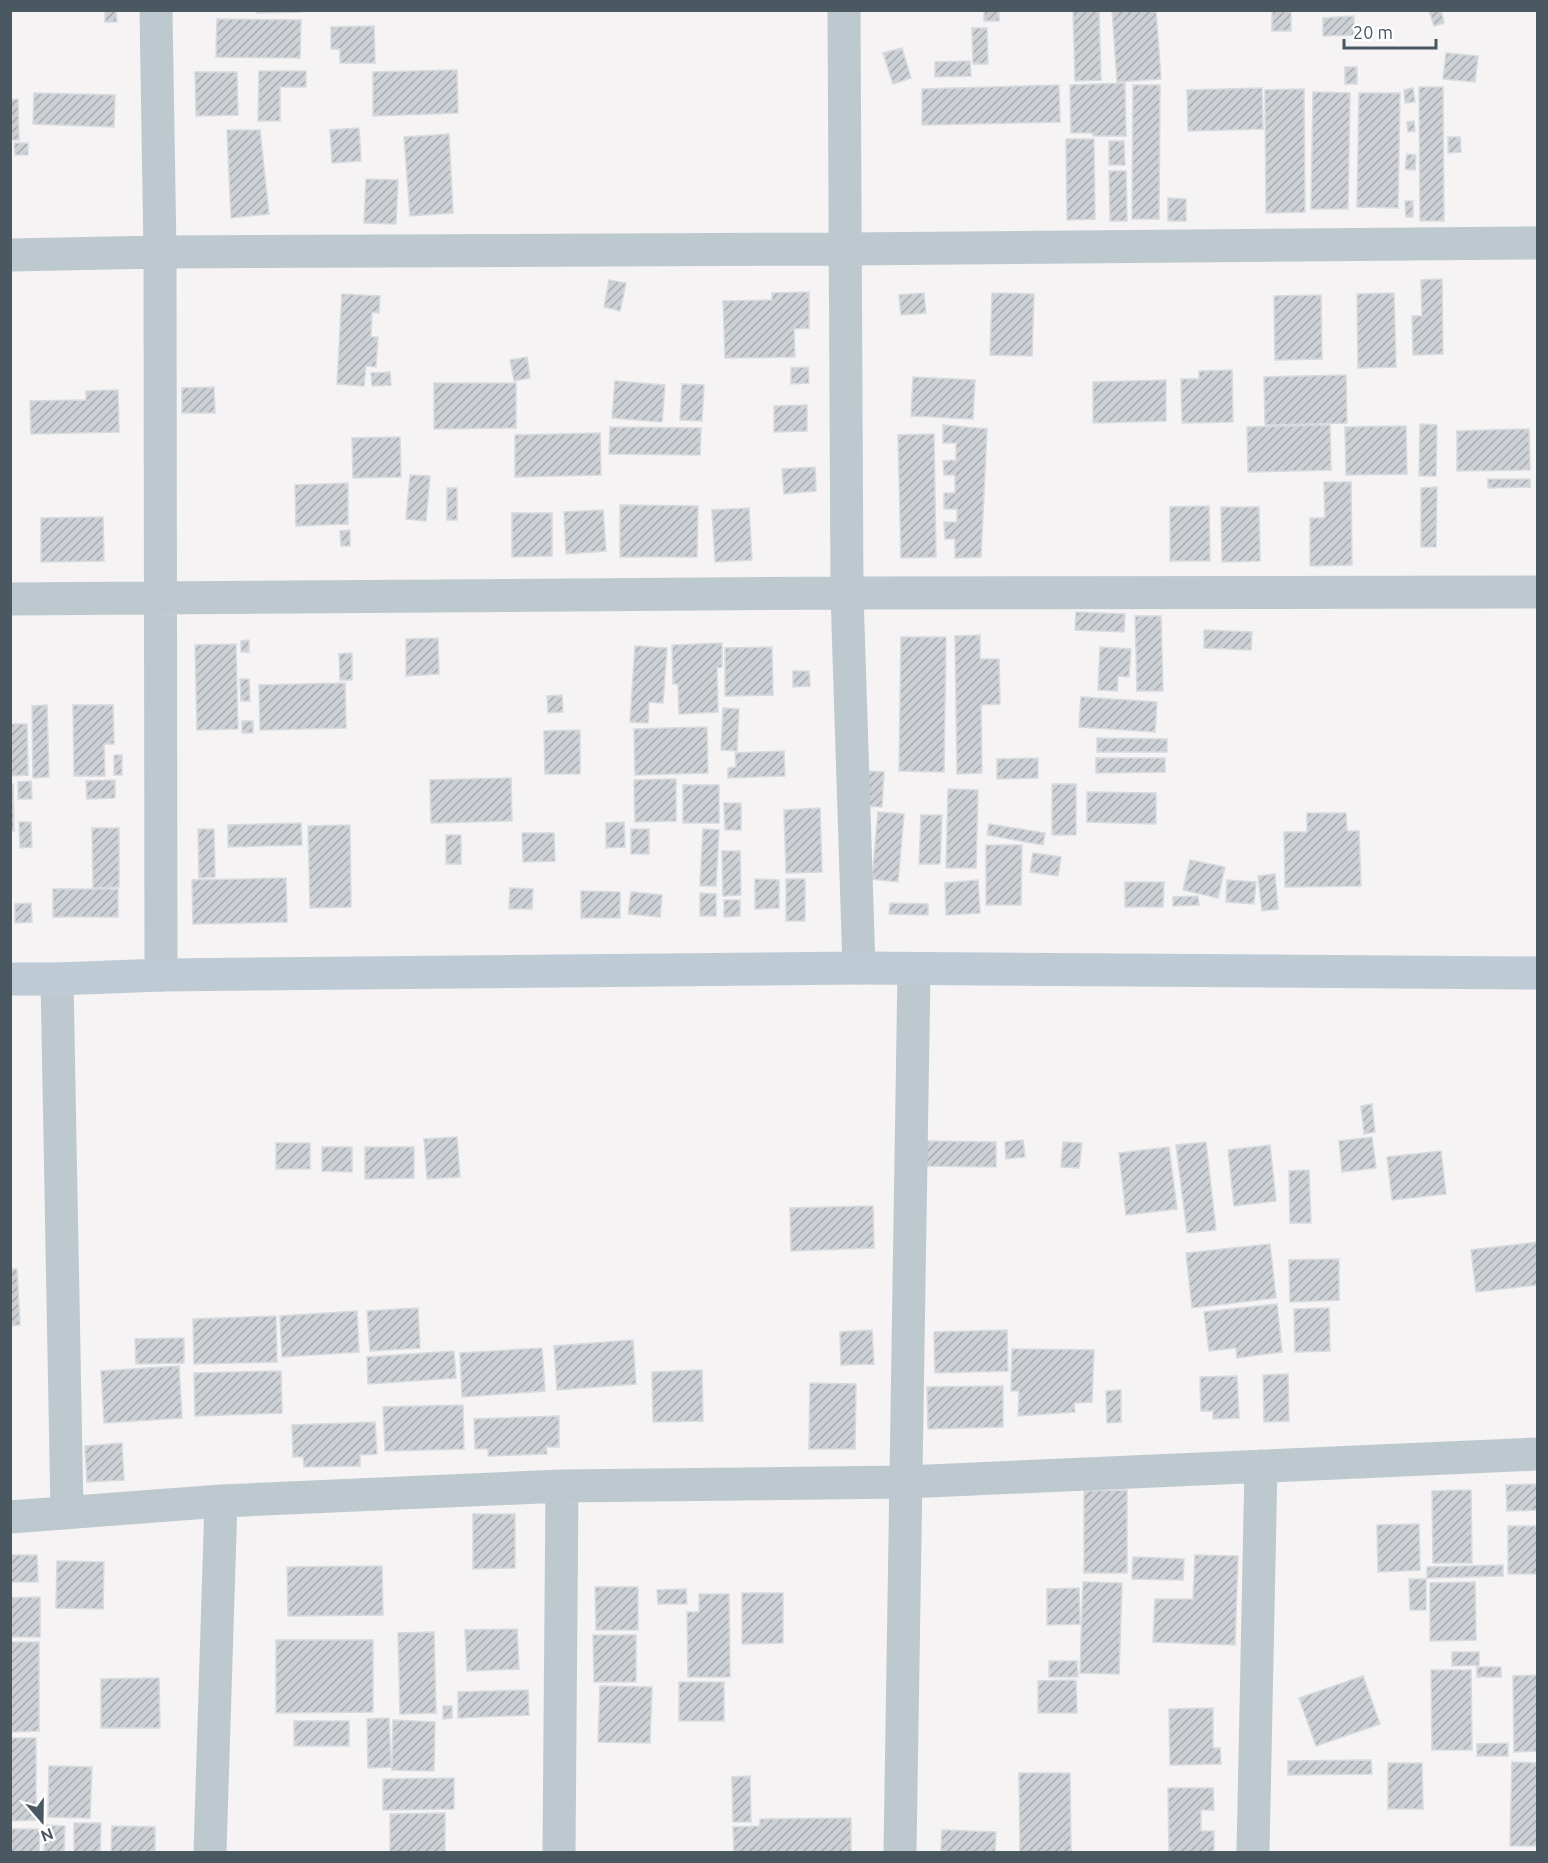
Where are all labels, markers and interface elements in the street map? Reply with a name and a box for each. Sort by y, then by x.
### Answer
scale bar [1344,12,1436,50]
text: 20 m [1353,22,1393,42]
north arrow [12,1791,72,1851]
text: N [38,1825,56,1846]

